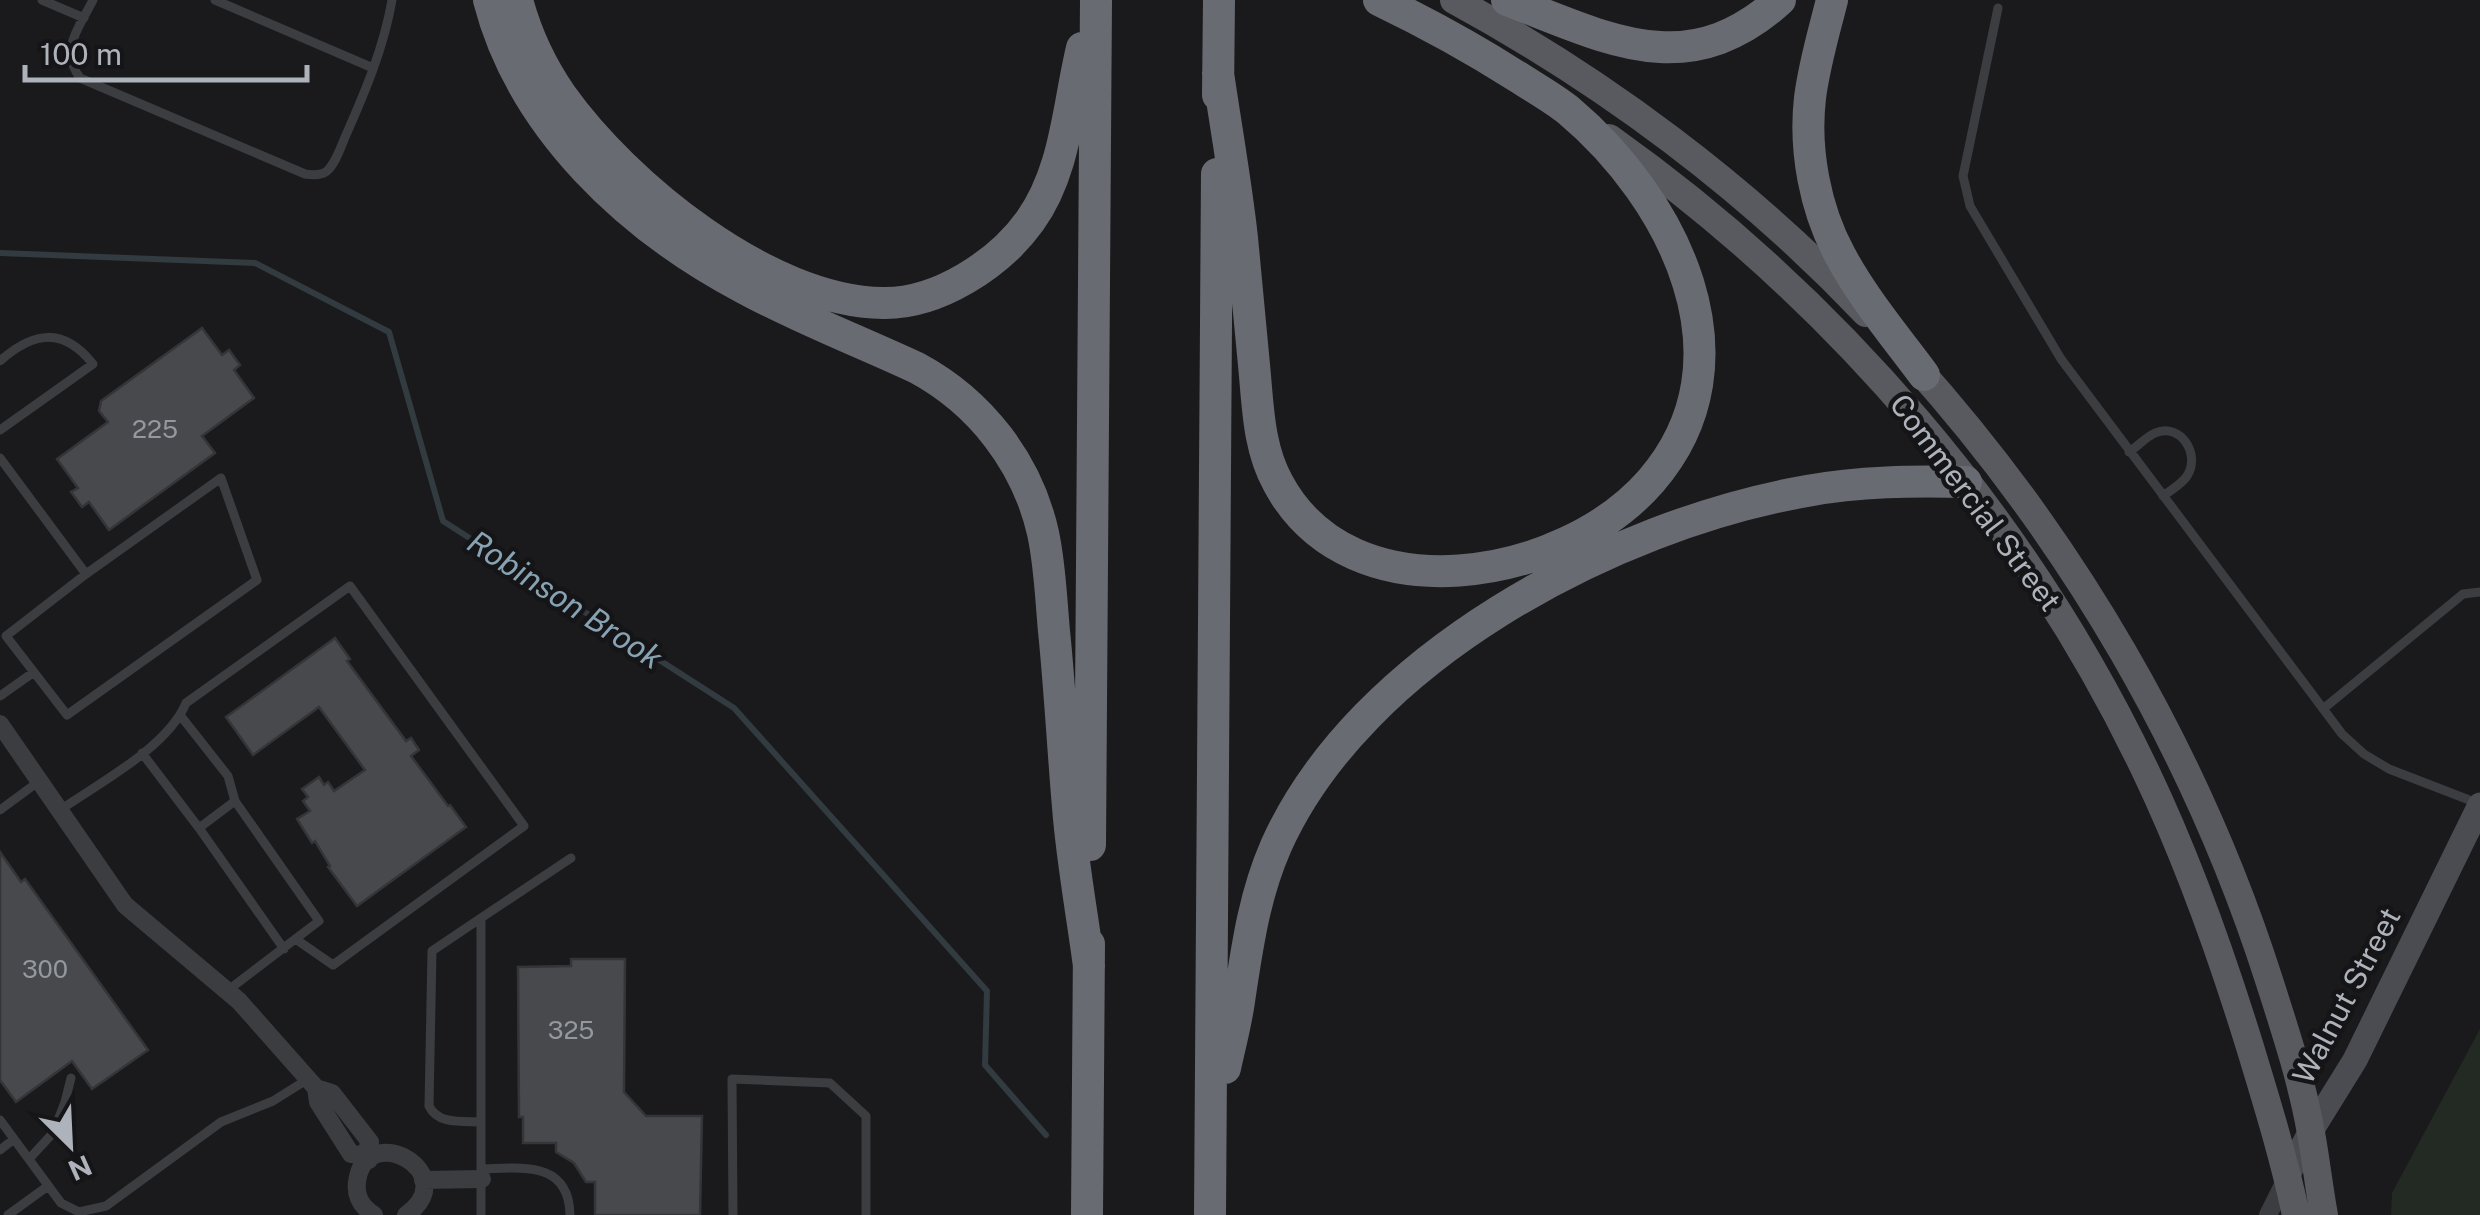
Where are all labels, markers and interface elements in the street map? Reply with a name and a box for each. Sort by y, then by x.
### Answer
scale bar [25,20,308,82]
text: 100 m [40,36,122,72]
street label: Commercial Street [1883,387,2069,618]
house number: 225 [132,414,178,444]
water label: Robinson Brook [461,523,670,677]
street label: Walnut Street [2285,901,2408,1090]
house number: 300 [22,954,68,984]
house number: 325 [548,1015,594,1045]
north arrow [20,1095,120,1195]
text: N [64,1149,97,1188]

